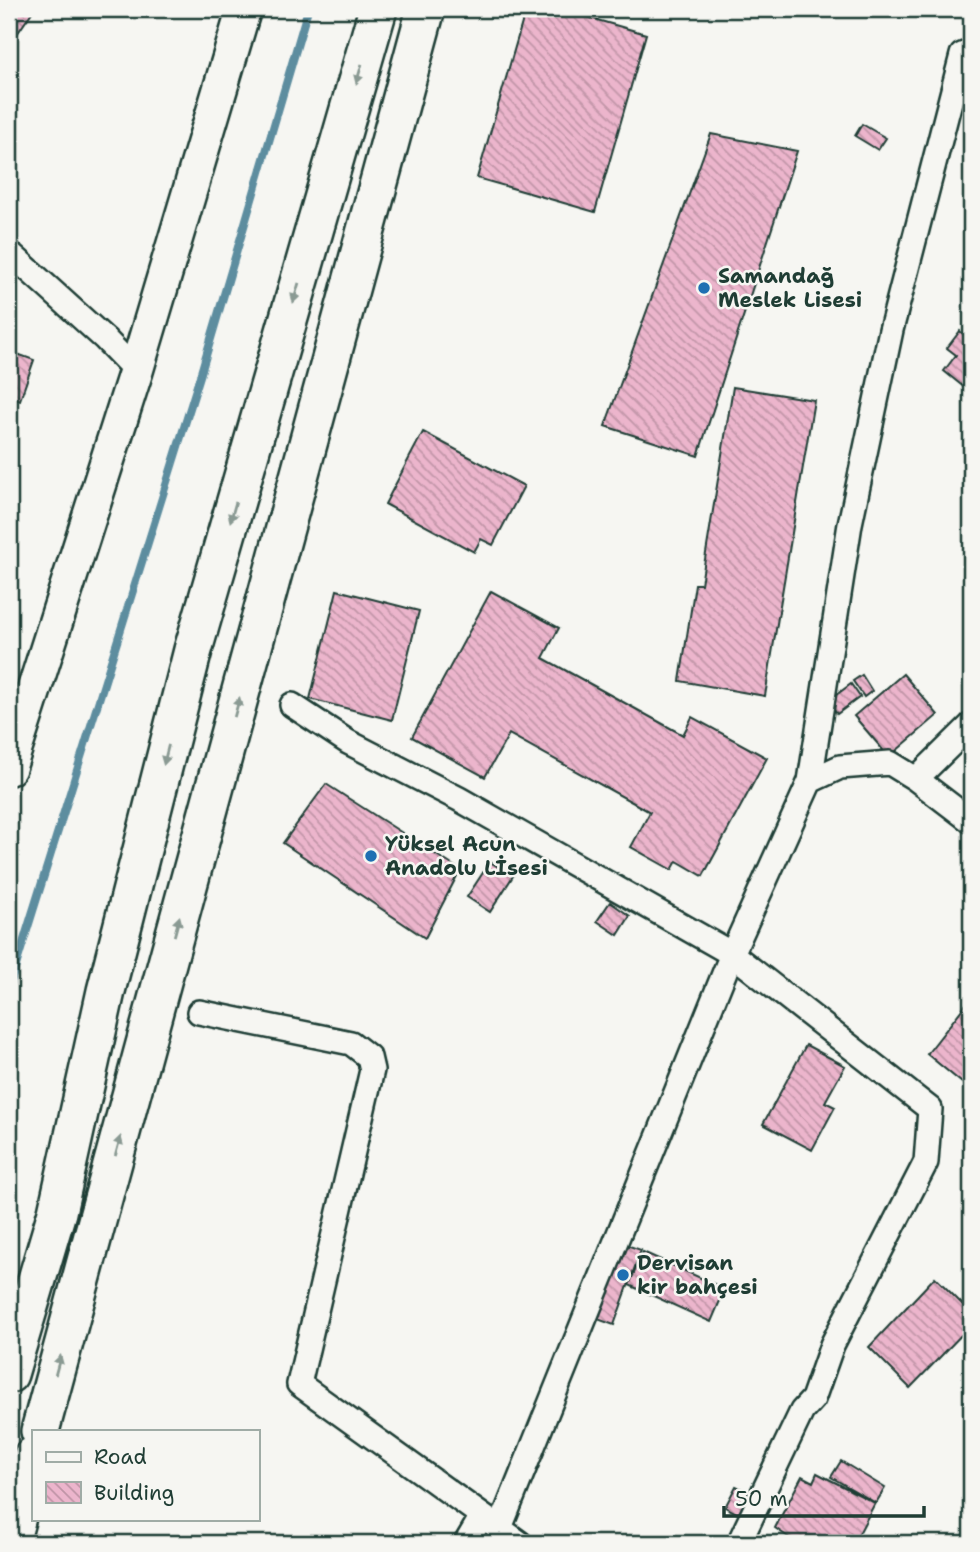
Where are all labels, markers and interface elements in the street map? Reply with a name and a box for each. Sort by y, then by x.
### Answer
one-way arrow [353,64,364,86]
place label: Samandağ Meslek Lisesi [718,262,862,314]
marker: Samandağ Meslek Lisesi [696,280,712,296]
one-way arrow [290,282,301,304]
one-way arrow [227,501,238,523]
one-way arrow [232,696,243,718]
one-way arrow [160,744,171,766]
place label: Yüksel Acun Anadolu Lİsesi [385,830,548,882]
marker: Yüksel Acun Anadolu Lİsesi [363,848,379,864]
one-way arrow [173,915,183,936]
one-way arrow [113,1135,123,1156]
place label: Dervisan kir bahçesi [637,1249,758,1301]
marker: Dervisan kir bahçesi [615,1267,631,1283]
one-way arrow [53,1354,64,1376]
legend [32,1430,259,1520]
text: Road [94,1443,147,1471]
scale bar [724,1475,924,1519]
text: Building [94,1479,174,1507]
text: 50 m [735,1485,788,1513]

